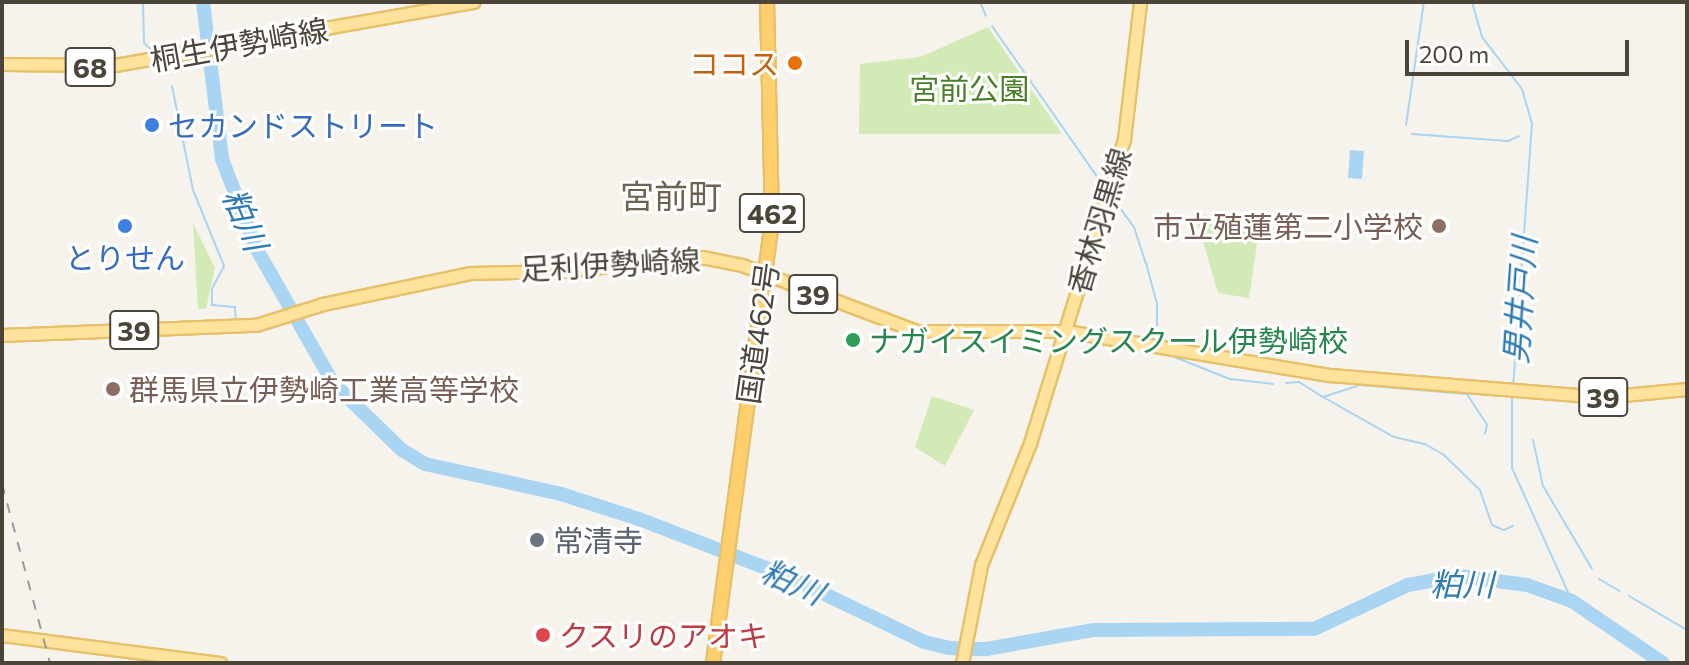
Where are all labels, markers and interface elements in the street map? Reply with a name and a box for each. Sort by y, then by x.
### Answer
street label: 桐生伊勢崎線 [147,11,331,77]
scale bar [1409,24,1633,74]
text: 200 m [1419,39,1489,68]
road number: 68 [64,43,116,91]
place label: ココス [689,45,779,81]
marker: ココス [786,54,804,72]
park label: 宮前公園 [909,70,1029,106]
place label: セカンドストリート [168,107,438,143]
marker: セカンドストリート [143,116,161,134]
street label: 香林羽黒線 [1060,144,1138,298]
district label: 宮前町 [620,176,722,216]
water label: 粕川 [216,182,276,256]
road number: 462 [738,189,806,237]
place label: 市立殖蓮第二小学校 [1153,208,1423,244]
marker: とりせん [116,217,134,235]
marker: 市立殖蓮第二小学校 [1430,217,1448,235]
water label: 男井戸川 [1495,235,1543,365]
place label: とりせん [65,239,185,275]
street label: 足利伊勢崎線 [519,241,701,287]
street label: 国道462号 [729,260,785,406]
road number: 39 [787,270,839,318]
road number: 39 [108,306,160,354]
place label: ナガイスイミングスクール伊勢崎校 [869,322,1349,358]
marker: ナガイスイミングスクール伊勢崎校 [844,331,862,349]
place label: 群馬県立伊勢崎工業高等学校 [129,371,519,407]
road number: 39 [1577,373,1629,421]
marker: 群馬県立伊勢崎工業高等学校 [104,380,122,398]
place label: 常清寺 [553,522,643,558]
marker: 常清寺 [528,531,546,549]
water label: 粕川 [756,550,830,612]
water label: 粕川 [1430,564,1494,602]
place label: クスリのアオキ [559,617,769,653]
marker: クスリのアオキ [534,626,552,644]

